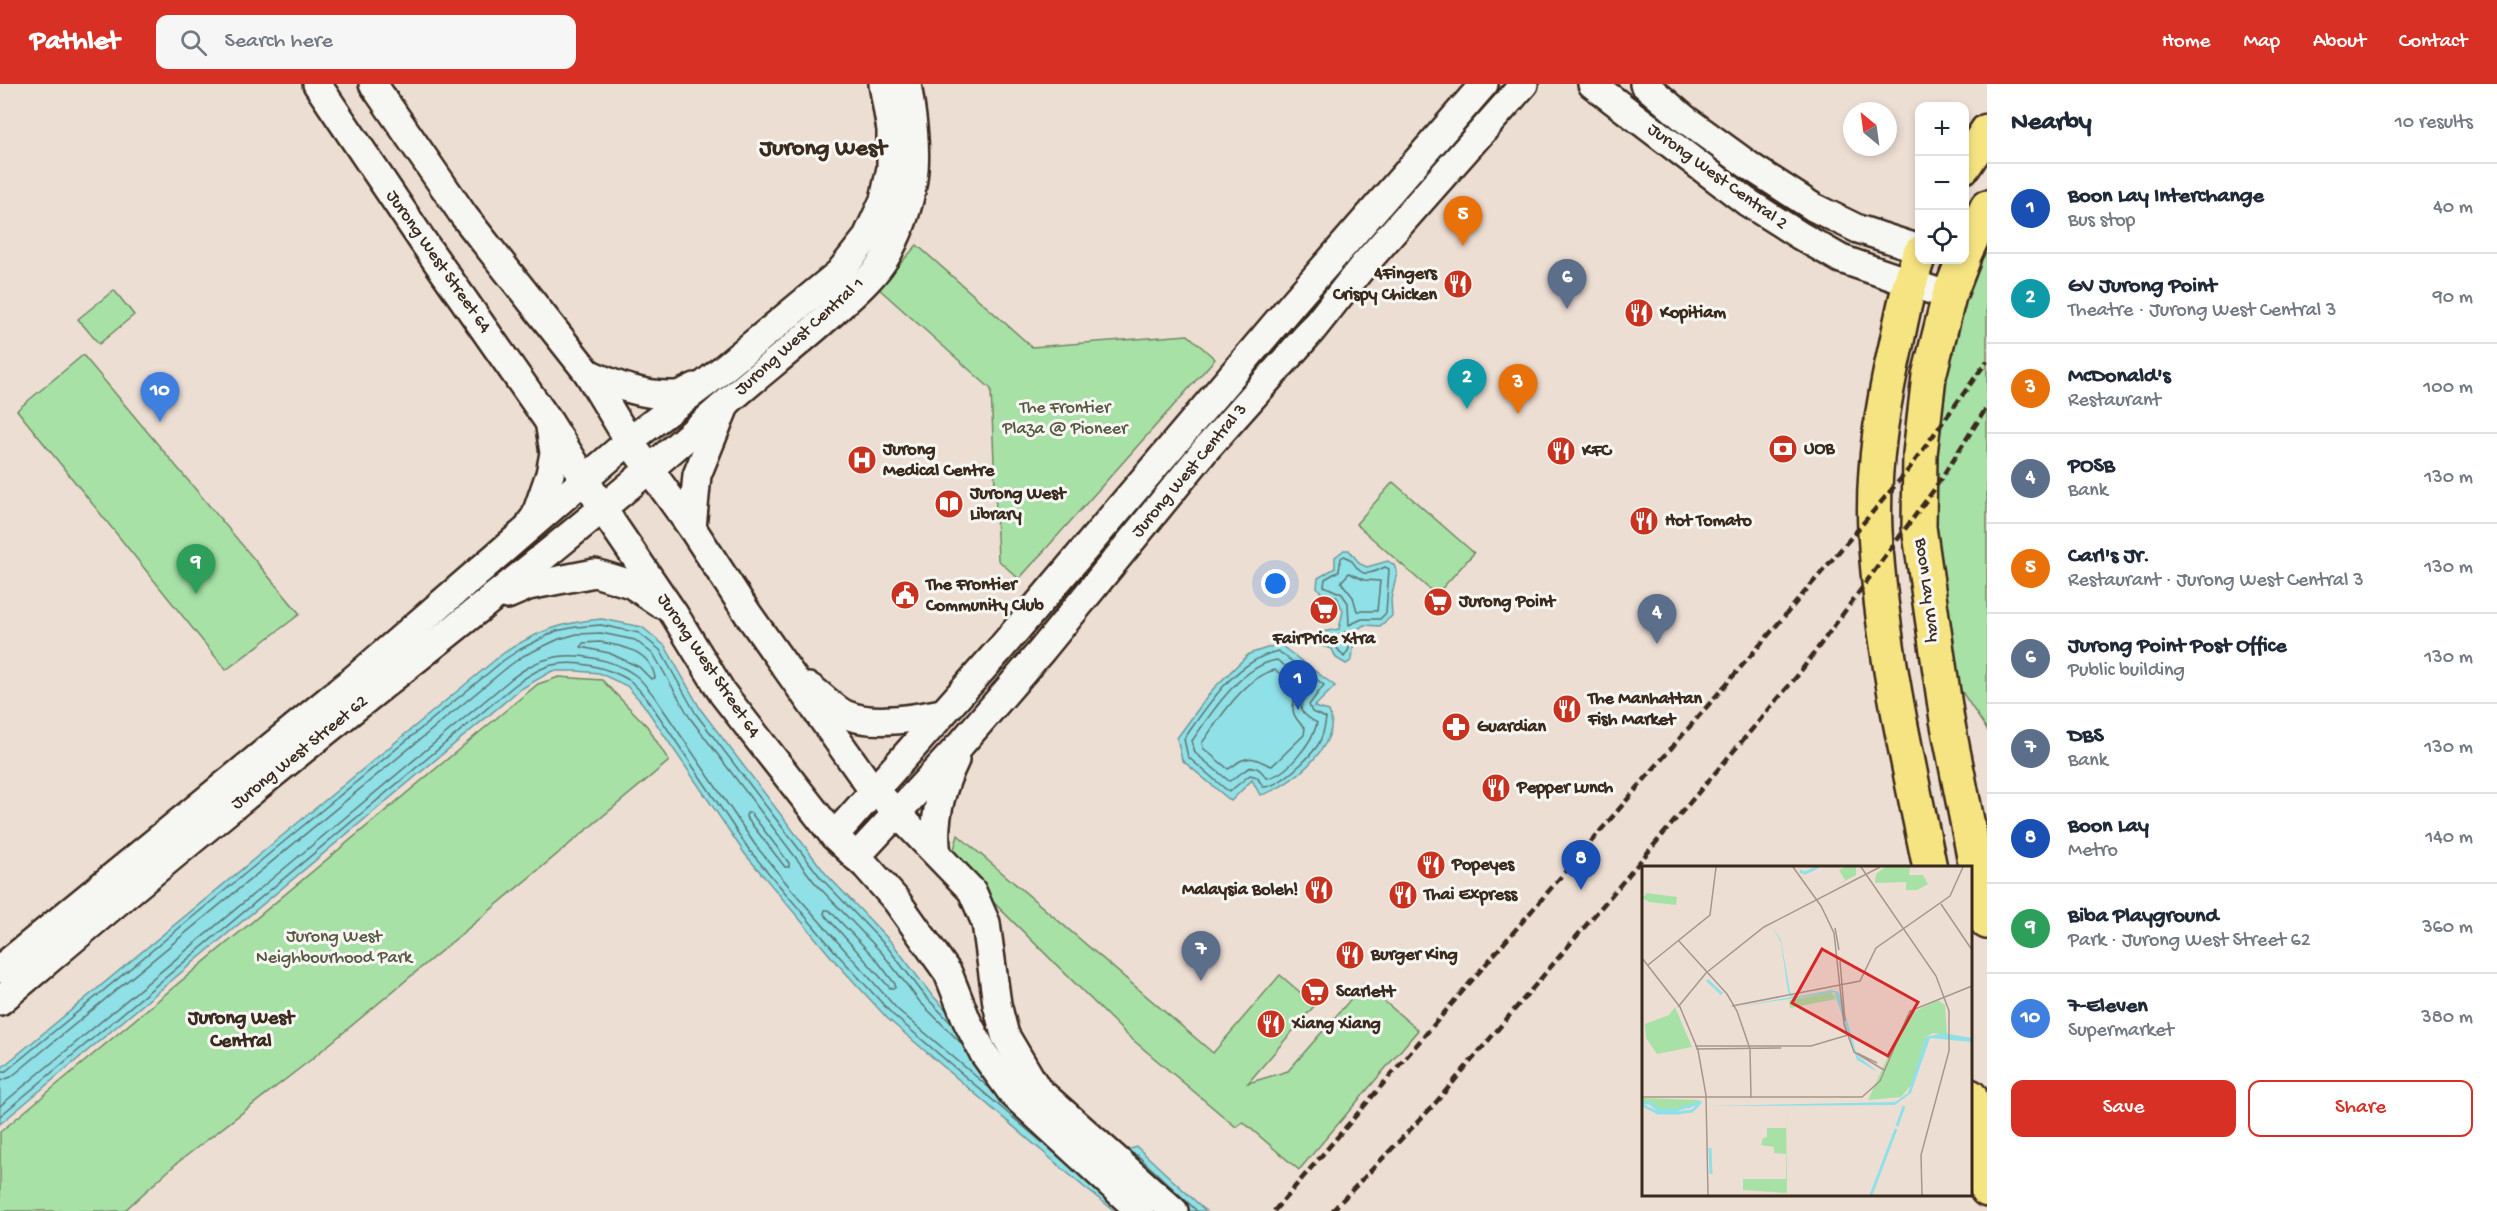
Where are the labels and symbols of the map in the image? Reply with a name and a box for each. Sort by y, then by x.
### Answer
north arrow [1843,102,1897,156]
street label: Jurong West Central 2 [1643,119,1791,235]
district label: Jurong West [758,135,889,164]
street label: Jurong West Street 64 [381,187,495,338]
pin: 5 [1444,196,1482,246]
pin: 6 [1548,260,1586,309]
place label: 4Fingers Crispy Chicken [1332,264,1438,306]
restaurant icon: 4Fingers Crispy Chicken [1442,268,1474,300]
street label: Jurong West Central 1 [731,274,869,400]
restaurant icon: Kopitiam [1623,297,1655,329]
place label: Kopitiam [1659,303,1726,324]
pin: 2 [1448,360,1486,409]
pin: 3 [1498,364,1538,414]
pin: 10 [140,372,180,422]
park label: The Frontier Plaza @ Pioneer [1002,398,1129,440]
street label: Jurong West Central 3 [1128,400,1252,542]
bank icon: UOB [1767,433,1799,465]
restaurant icon: KFC [1545,435,1577,467]
place label: UOB [1804,439,1835,460]
place label: Jurong Medical Centre [882,440,995,482]
place label: KFC [1581,441,1613,462]
hospital icon: Jurong Medical Centre [846,444,878,476]
place label: Jurong West Library [969,484,1067,526]
library icon: Jurong West Library [933,488,965,520]
restaurant icon: Hot Tomato [1628,505,1660,537]
place label: Hot Tomato [1665,511,1753,532]
street label: Boon Lay Way [1909,536,1945,643]
pin: 9 [176,544,216,594]
your location [1261,569,1290,598]
place label: The Frontier Community Club [924,575,1044,617]
public building icon: The Frontier Community Club [889,579,921,611]
supermarket icon: Jurong Point [1422,586,1454,618]
street label: Jurong West Street 64 [652,590,764,743]
place label: Jurong Point [1458,592,1556,613]
supermarket icon: FairPrice Xtra [1308,594,1340,626]
pin: 4 [1638,594,1676,644]
place label: FairPrice Xtra [1272,629,1376,650]
pin: 1 [1278,660,1318,710]
place label: The Manhattan Fish Market [1586,689,1703,731]
street label: Jurong West Street 62 [227,691,373,815]
restaurant icon: The Manhattan Fish Market [1551,693,1583,725]
pharmacy icon: Guardian [1440,711,1472,743]
place label: Guardian [1477,717,1547,738]
restaurant icon: Pepper Lunch [1480,772,1512,804]
place label: Pepper Lunch [1516,778,1614,799]
pin: 8 [1562,840,1600,890]
restaurant icon: Popeyes [1415,849,1447,881]
place label: Popeyes [1451,855,1516,876]
inset map [1642,866,1972,1196]
restaurant icon: Malaysia Boleh! [1303,874,1335,906]
restaurant icon: Thai Express [1387,879,1419,911]
place label: Malaysia Boleh! [1182,880,1298,901]
place label: Thai Express [1422,885,1519,906]
park label: Jurong West Neighbourhood Park [256,927,414,969]
pin: 7 [1182,932,1220,981]
restaurant icon: Burger King [1334,939,1366,971]
place label: Burger King [1370,945,1458,966]
supermarket icon: Scarlett [1299,976,1331,1008]
place label: Scarlett [1336,982,1396,1003]
district label: Jurong West Central [187,1008,296,1054]
restaurant icon: Xiang Xiang [1255,1008,1287,1040]
place label: Xiang Xiang [1291,1014,1381,1035]

